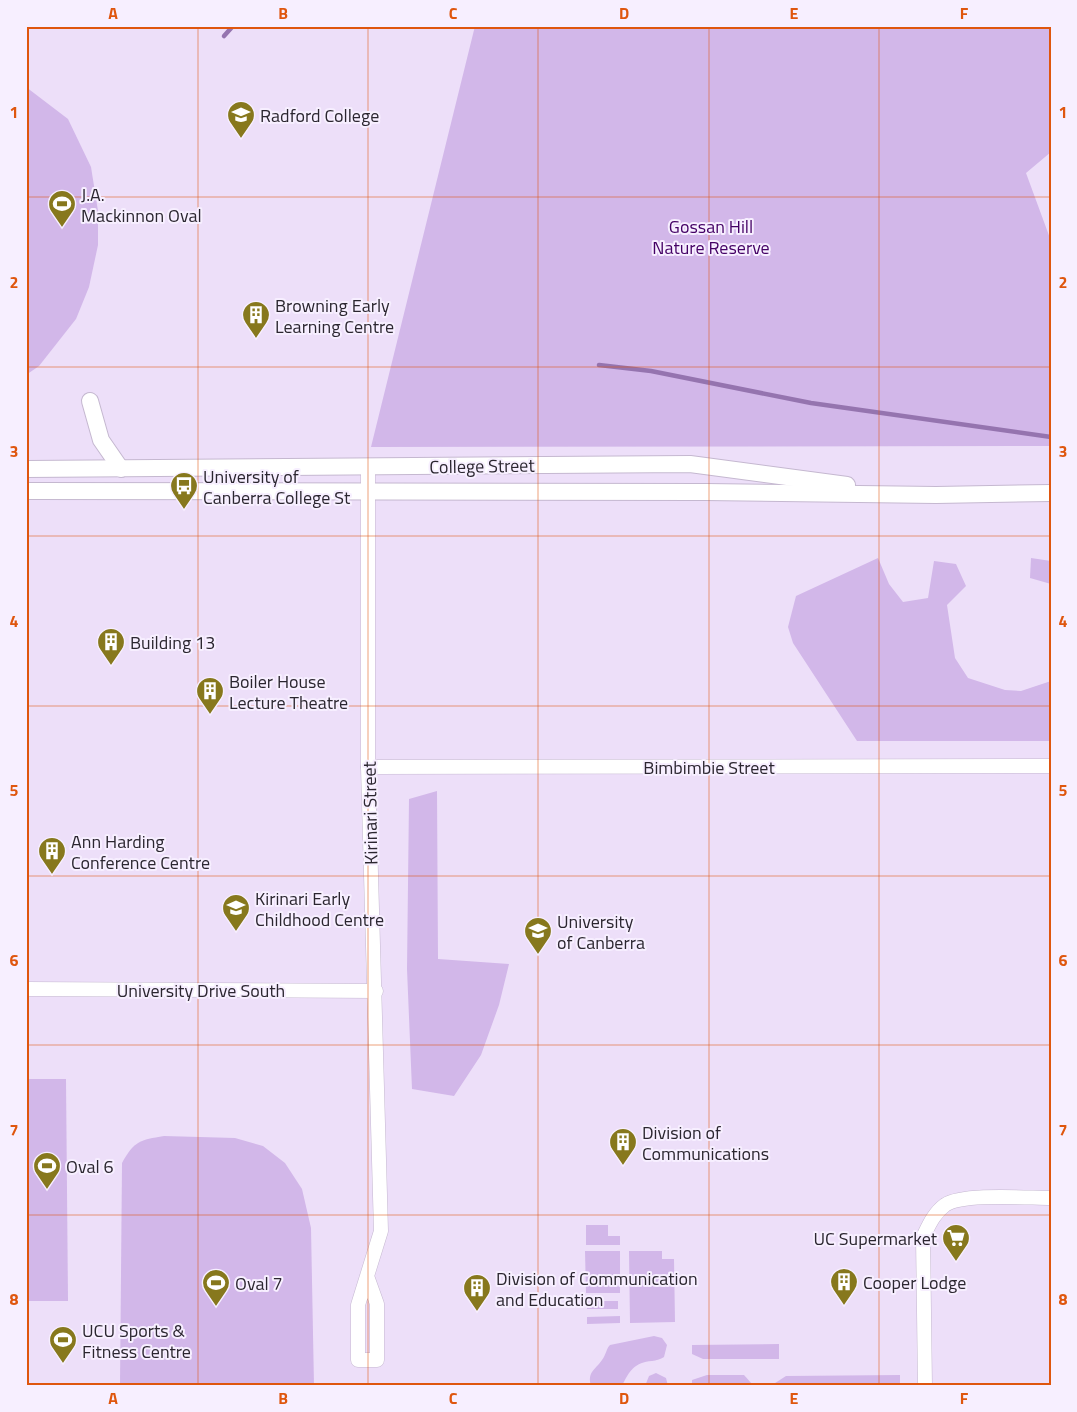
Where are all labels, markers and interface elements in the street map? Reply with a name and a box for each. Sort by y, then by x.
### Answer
text: A [108,1,118,25]
text: B [278,1,288,25]
text: C [449,1,458,25]
text: D [619,1,629,25]
text: E [790,1,799,25]
text: F [960,1,969,25]
text: 1 [10,100,18,124]
school or university icon: Radford College [226,100,256,139]
text: 1 [1059,100,1067,124]
place label: Radford College [260,102,379,129]
place label: J.A. Mackinnon Oval [81,181,202,229]
sports icon: J.A. Mackinnon Oval [47,189,77,228]
park label: Gossan Hill Nature Reserve [652,213,770,261]
text: 2 [10,270,18,294]
text: 2 [1059,270,1067,294]
place label: Browning Early Learning Centre [275,292,394,340]
building icon: Browning Early Learning Centre [241,300,271,339]
text: 3 [10,439,18,463]
text: 3 [1059,439,1067,463]
street label: College Street [429,452,536,480]
place label: University of Canberra College St [203,463,351,511]
bus stop icon: University of Canberra College St [169,471,199,510]
text: 4 [10,609,19,633]
text: 4 [1059,609,1068,633]
building icon: Building 13 [96,627,126,666]
place label: Building 13 [130,629,215,656]
place label: Boiler House Lecture Theatre [229,668,348,716]
building icon: Boiler House Lecture Theatre [195,676,225,715]
street label: Bimbimbie Street [643,754,775,781]
street label: Kirinari Street [356,760,384,865]
text: 5 [10,778,19,802]
text: 5 [1059,778,1068,802]
place label: Ann Harding Conference Centre [71,828,210,876]
building icon: Ann Harding Conference Centre [37,836,67,875]
place label: Kirinari Early Childhood Centre [255,885,384,933]
school or university icon: Kirinari Early Childhood Centre [221,893,251,932]
place label: University of Canberra [557,908,645,956]
school or university icon: University of Canberra [523,916,553,955]
text: 6 [10,948,19,972]
text: 6 [1059,948,1068,972]
street label: University Drive South [117,977,285,1004]
text: 7 [10,1118,18,1142]
text: 7 [1059,1118,1067,1142]
place label: Division of Communications [642,1119,769,1167]
building icon: Division of Communications [608,1127,638,1166]
sports icon: Oval 6 [32,1151,62,1190]
place label: Oval 6 [66,1153,114,1180]
supermarket icon: UC Supermarket [941,1223,971,1262]
place label: UC Supermarket [814,1225,938,1252]
place label: Division of Communication and Education [496,1265,698,1313]
building icon: Cooper Lodge [829,1267,859,1306]
sports icon: Oval 7 [201,1268,231,1307]
place label: Cooper Lodge [863,1269,966,1296]
place label: Oval 7 [235,1270,283,1297]
building icon: Division of Communication and Education [462,1273,492,1312]
text: 8 [10,1287,19,1311]
text: 8 [1059,1287,1068,1311]
place label: UCU Sports & Fitness Centre [82,1317,191,1365]
sports icon: UCU Sports & Fitness Centre [48,1325,78,1364]
text: A [108,1386,118,1410]
text: B [278,1386,288,1410]
text: C [449,1386,458,1410]
text: D [619,1386,629,1410]
text: E [790,1386,799,1410]
text: F [960,1386,969,1410]

